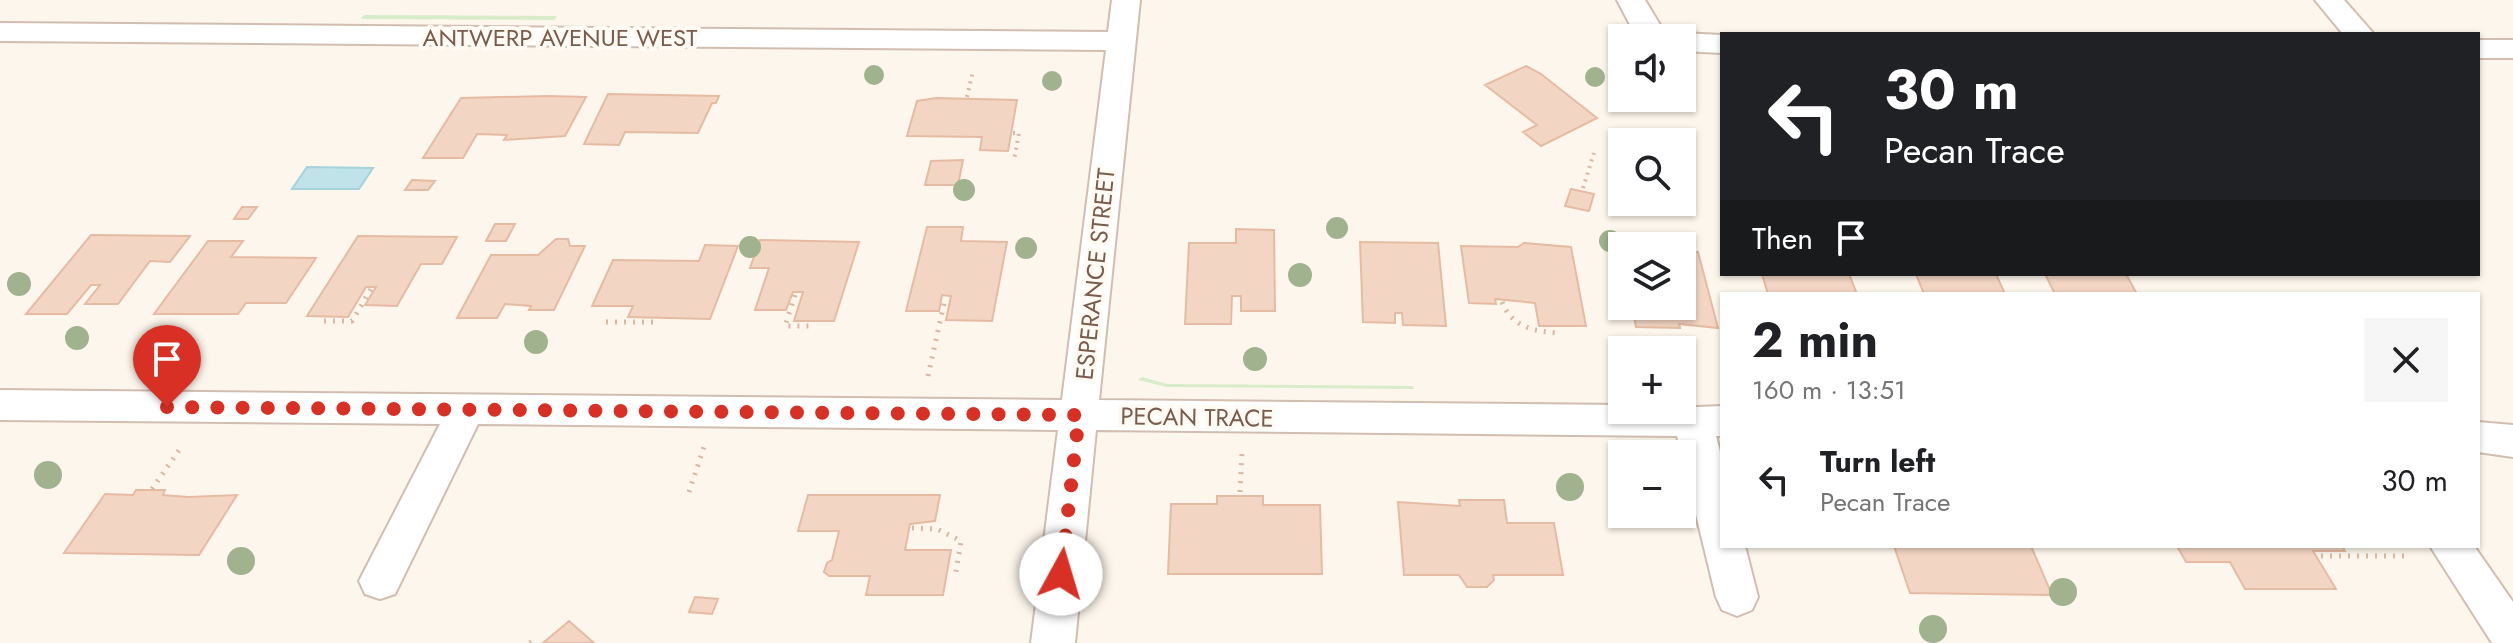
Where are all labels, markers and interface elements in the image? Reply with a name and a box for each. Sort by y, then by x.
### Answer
street label: ANTWERP AVENUE WEST [423,20,697,55]
map controls [1608,24,1696,528]
button: sound [1608,24,1696,112]
text: 30 m [1884,49,2019,130]
icon: left [1752,64,1856,168]
text: Pecan Trace [1884,124,2065,176]
button: search [1608,128,1696,216]
street label: ESPERANCE STREET [1066,166,1124,382]
icon: arrive [1829,216,1873,260]
text: Then [1752,217,1813,260]
button: layers [1608,232,1696,320]
text: 2 min [1752,306,1878,375]
button: close [2364,318,2448,402]
pin [133,325,201,407]
button: + [1608,336,1696,424]
icon: arrive [145,337,189,381]
text: 160 m · 13:51 [1752,371,1906,409]
street label: PECAN TRACE [1120,398,1274,436]
button: − [1608,440,1696,528]
text: Turn left [1820,440,1935,483]
icon: left [1752,458,1796,502]
text: 30 m [2381,459,2448,502]
text: Pecan Trace [1820,483,1951,521]
position arrow [1019,532,1103,616]

